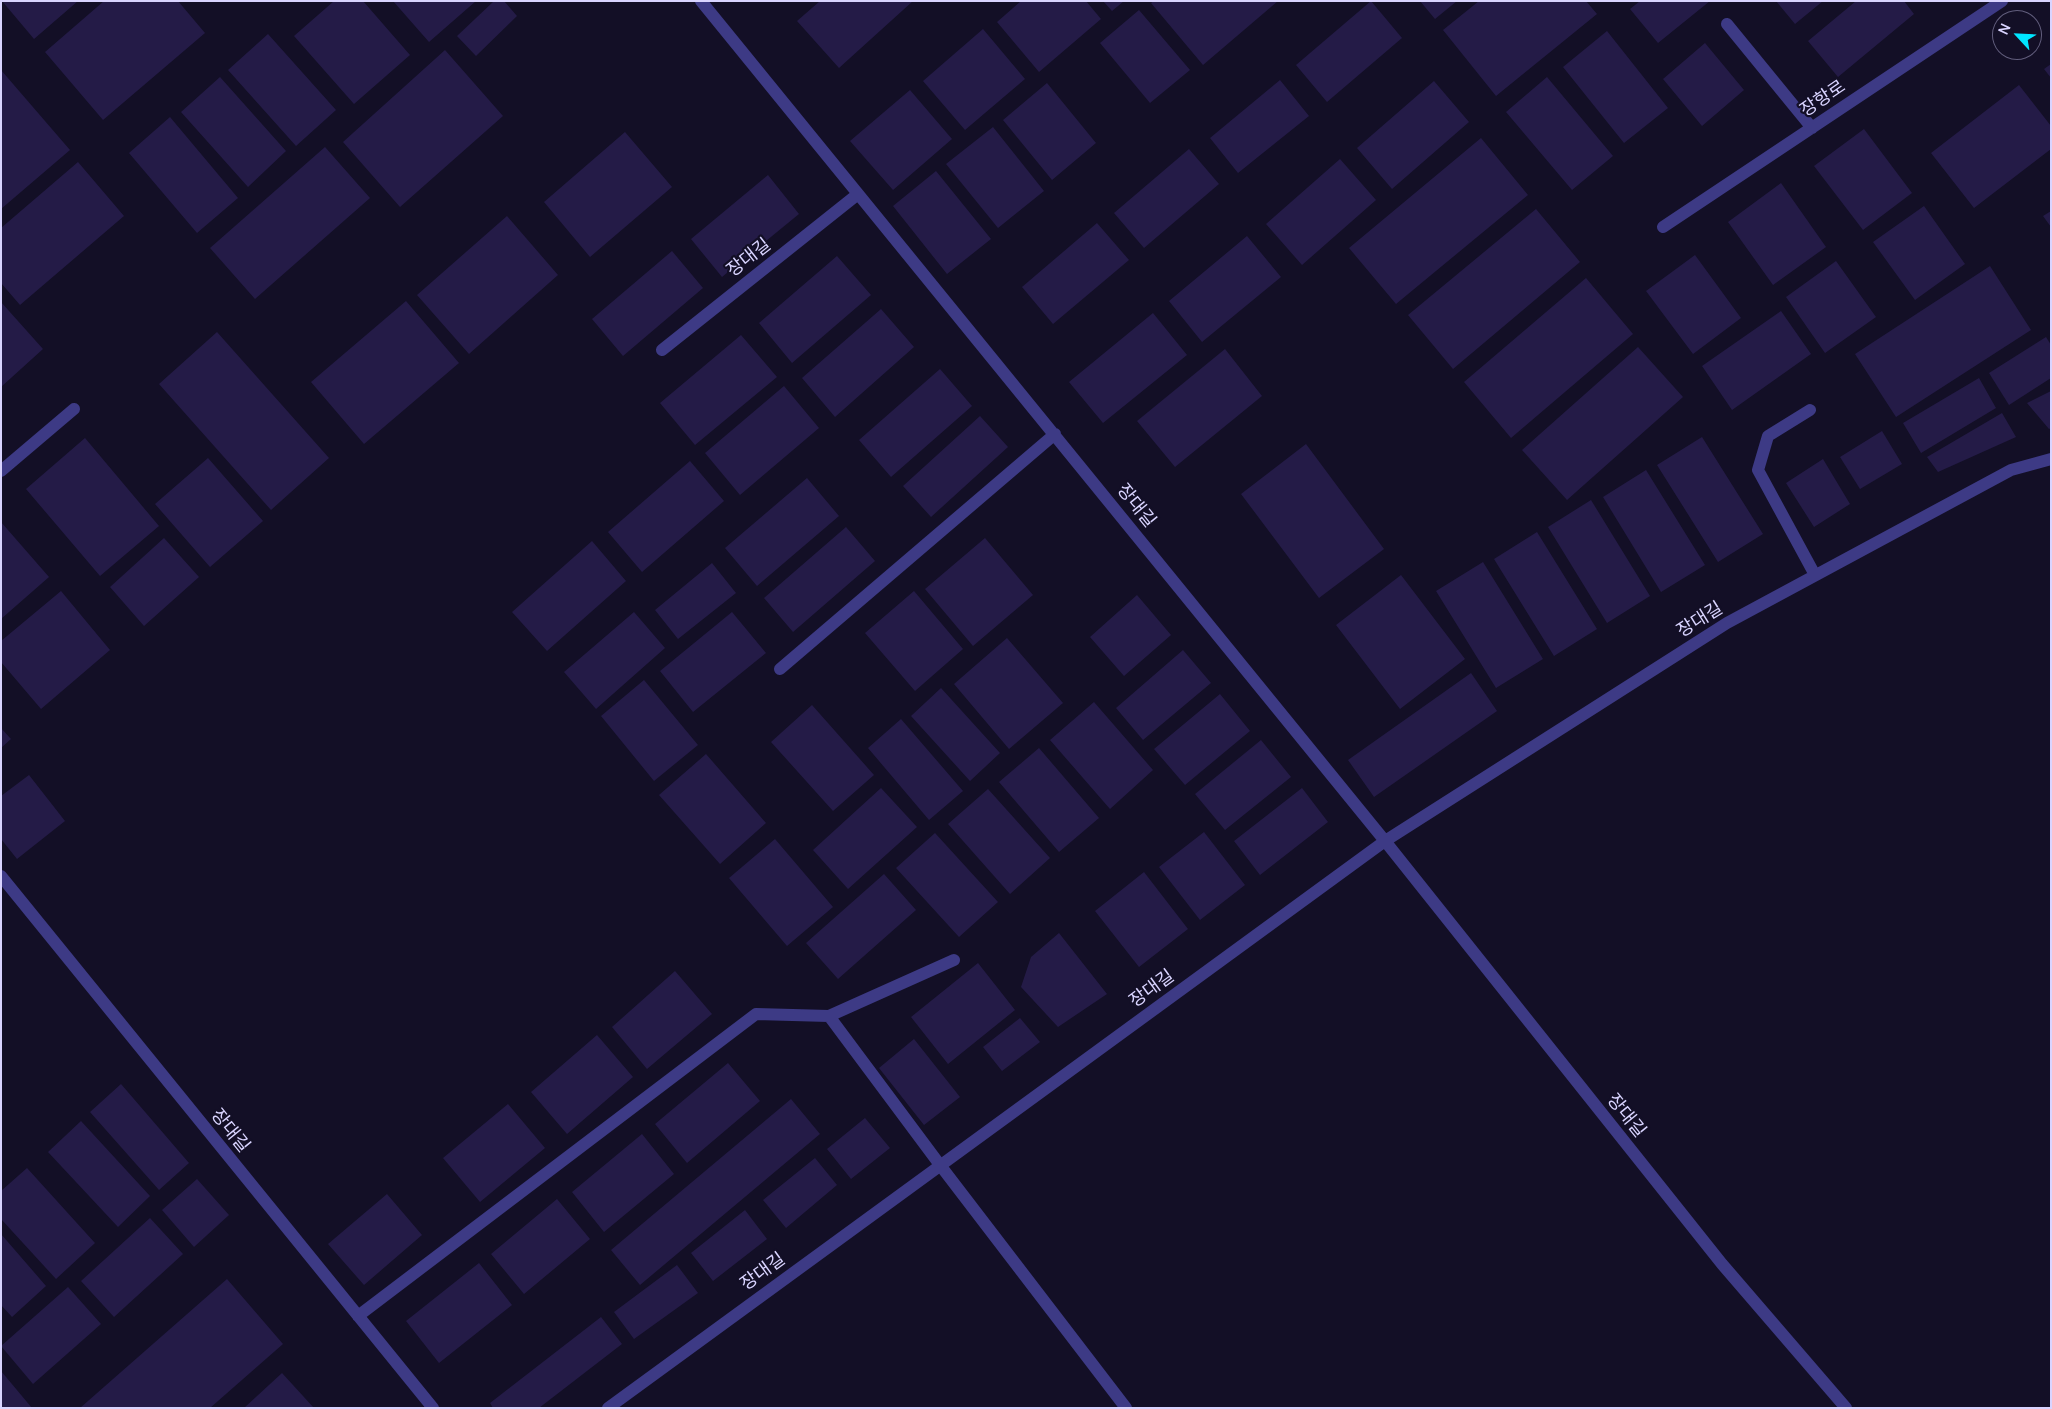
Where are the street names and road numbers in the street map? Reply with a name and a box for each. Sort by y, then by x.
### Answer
street label: 장항로 [1796,76,1850,122]
street label: 장대길 [723,234,775,282]
street label: 장대길 [1112,480,1160,532]
street label: 장대길 [1673,598,1727,642]
street label: 장대길 [1126,966,1178,1012]
street label: 장대길 [1602,1090,1650,1142]
street label: 장대길 [206,1105,254,1157]
street label: 장대길 [737,1249,789,1295]

